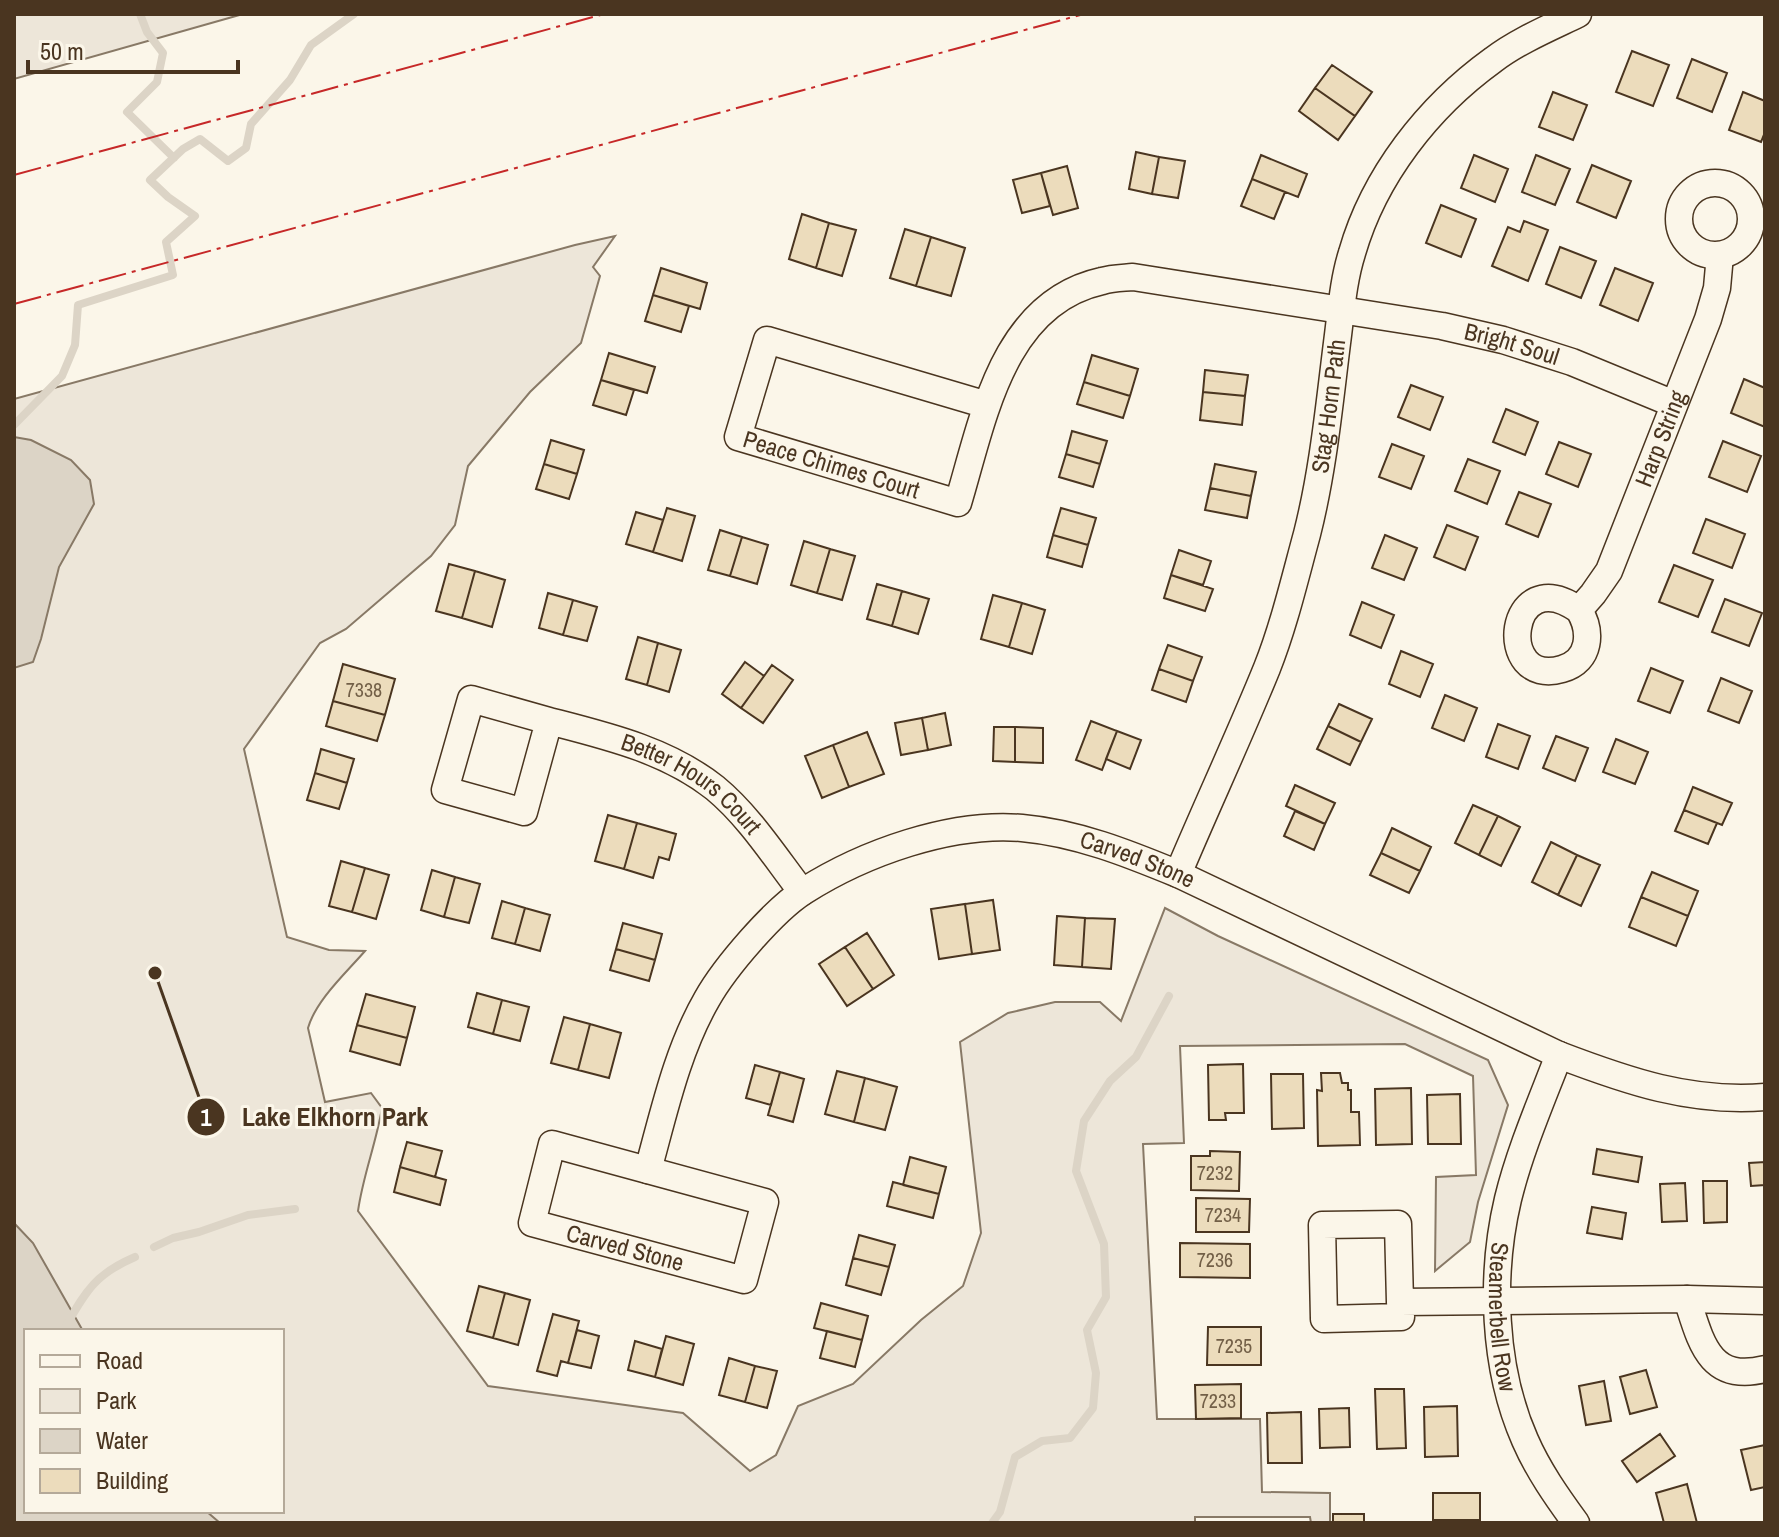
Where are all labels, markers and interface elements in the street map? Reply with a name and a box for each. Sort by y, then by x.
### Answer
scale bar [28,24,238,74]
text: 50 m [40,35,84,67]
street label: Bright Soul [1461,315,1564,372]
street label: Stag Horn Path [1303,337,1352,475]
street label: Harp String [1627,385,1693,491]
street label: Peace Chimes Court [739,422,924,506]
house number: 7338 [346,676,382,703]
street label: Better Hours Court [617,725,770,841]
street label: Carved Stone [1077,822,1201,895]
callout: Lake Elkhorn Park [186,1092,444,1142]
text: Lake Elkhorn Park [242,1099,428,1134]
text: 1 [201,1101,212,1133]
house number: 7232 [1197,1159,1233,1186]
house number: 7234 [1205,1201,1241,1228]
street label: Carved Stone [563,1216,688,1278]
street label: Steamerbell Row [1482,1241,1525,1396]
house number: 7236 [1197,1246,1233,1273]
legend [24,1329,284,1513]
house number: 7235 [1216,1332,1252,1359]
text: Road [96,1344,143,1376]
text: Park [96,1384,137,1416]
house number: 7233 [1200,1387,1236,1414]
text: Water [96,1424,148,1456]
text: Building [96,1464,168,1496]

